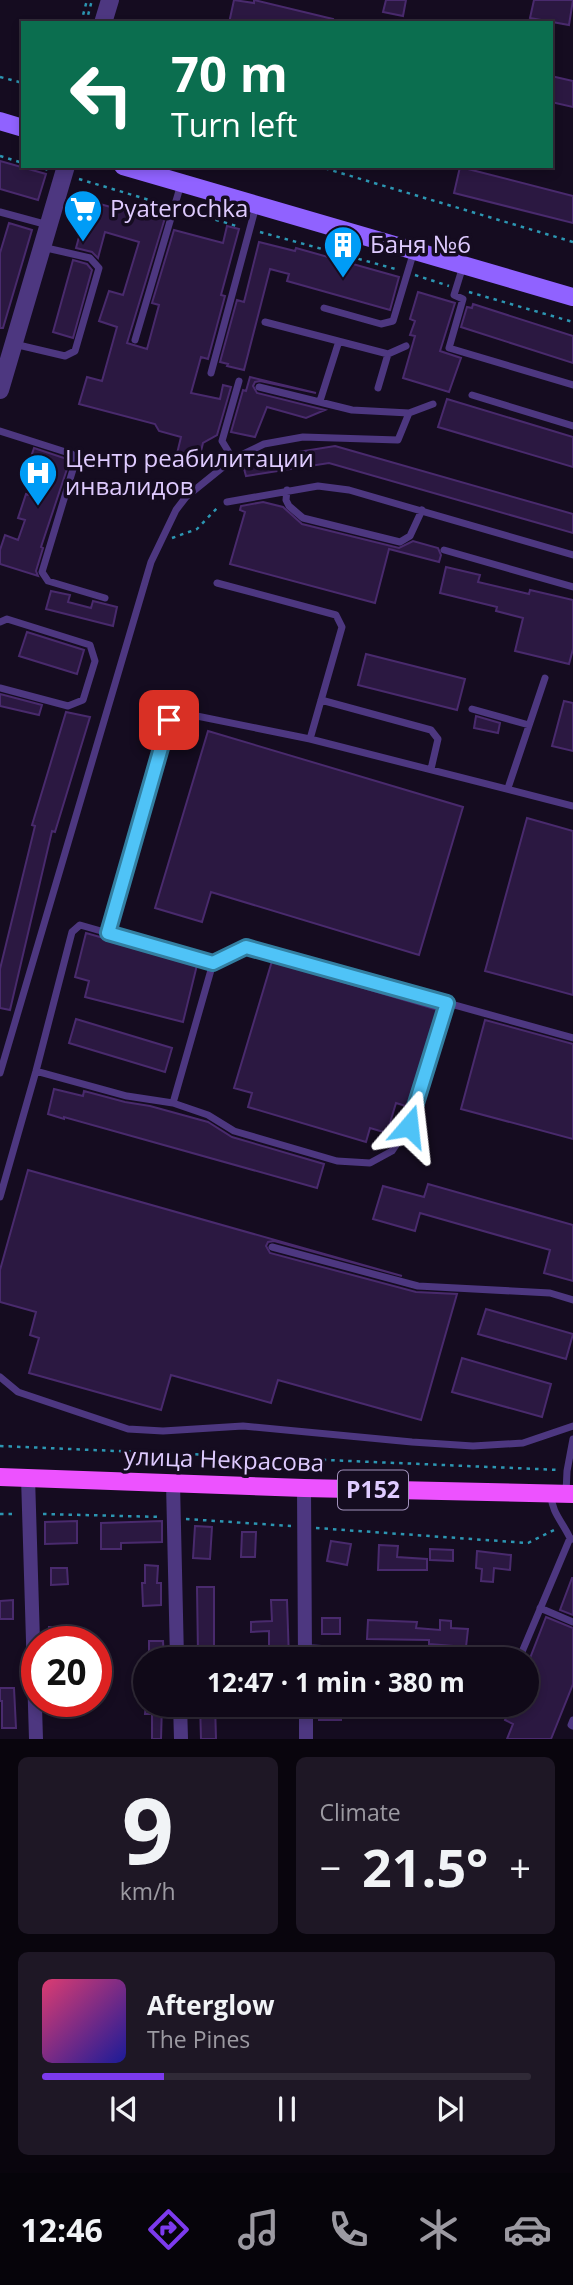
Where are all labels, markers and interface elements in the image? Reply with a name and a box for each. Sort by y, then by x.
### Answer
text: 70 m [171,40,288,106]
icon: left [56,49,147,140]
text: Turn left [171,103,297,146]
supermarket icon: Pyaterochka [62,188,104,243]
place label: Pyaterochka [110,191,248,224]
building icon: Баня №6 [322,224,364,279]
place label: Баня №6 [370,227,471,260]
place label: Центр реабилитации инвалидов [65,441,314,502]
hospital icon: Центр реабилитации инвалидов [17,452,59,507]
pin [139,690,199,750]
icon: arrive [150,701,188,739]
position arrow [372,1089,446,1163]
street label: улица Некрасова [123,1439,325,1478]
road number: Р152 [338,1470,408,1510]
speed limit sign: 20 [21,1626,112,1717]
text: 12:47 · 1 min · 380 m [207,1664,465,1700]
text: 9 [122,1767,174,1891]
text: Climate [320,1796,401,1828]
text: 21.5° [362,1831,488,1902]
text: − [320,1841,341,1893]
text: + [509,1841,531,1893]
text: km/h [120,1875,176,1907]
text: Afterglow [147,1987,274,2023]
text: The Pines [147,2023,250,2055]
icon: previous [105,2090,143,2128]
icon: pause [268,2090,306,2128]
icon: next [431,2090,469,2128]
icon: directions [144,2205,193,2254]
icon: music [234,2205,283,2254]
icon: phone [324,2205,373,2254]
icon: climate [414,2205,463,2254]
icon: car [503,2205,552,2254]
text: 12:46 [20,2208,103,2251]

